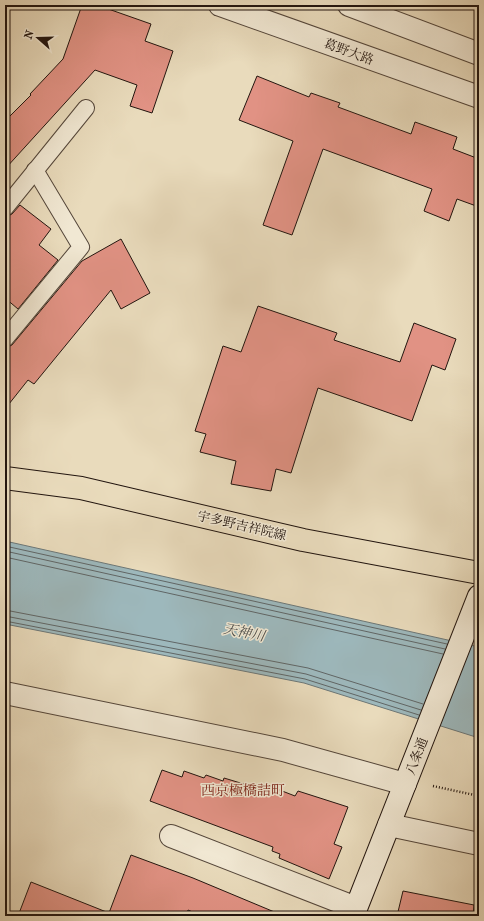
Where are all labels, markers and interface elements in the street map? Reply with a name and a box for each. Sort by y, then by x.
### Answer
north arrow [18,18,58,58]
text: N [22,28,37,41]
street label: 葛野大路 [322,36,376,67]
street label: 宇多野吉祥院線 [196,508,288,543]
water label: 天神川 [222,620,268,645]
street label: 八条通 [402,735,430,777]
district label: 西京極橋詰町 [201,782,285,799]

